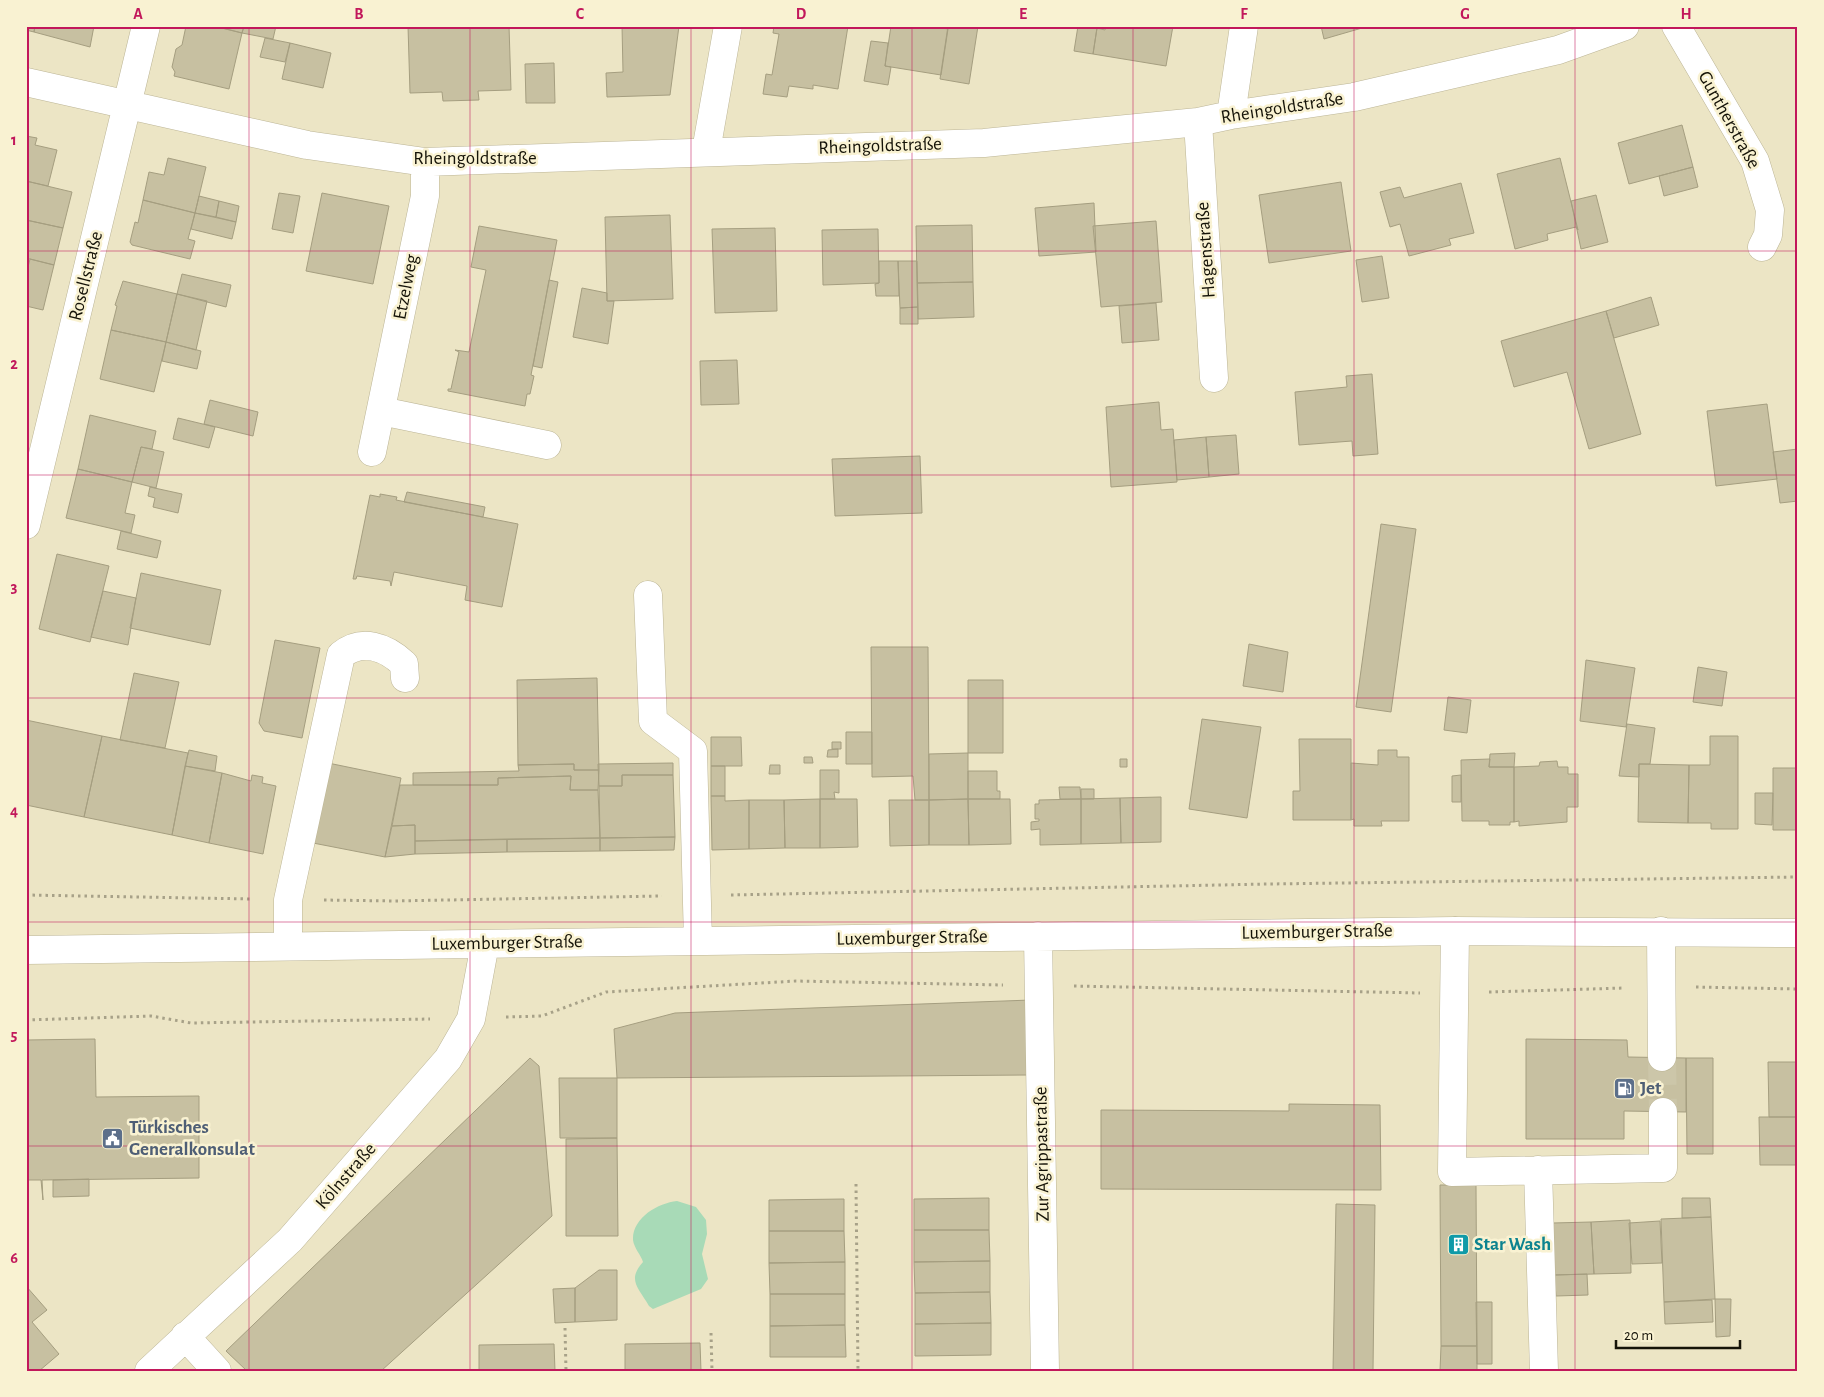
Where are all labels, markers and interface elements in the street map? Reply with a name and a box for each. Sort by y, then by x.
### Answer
text: A [133,6,143,22]
text: B [354,6,364,22]
text: C [576,6,585,22]
text: D [796,6,807,22]
text: E [1019,6,1027,22]
text: F [1240,6,1248,22]
text: G [1460,6,1470,22]
text: H [1680,6,1692,22]
street label: Guntherstraße [1694,68,1764,172]
street label: Rheingoldstraße [1219,89,1345,127]
text: 1 [11,132,17,148]
street label: Rheingoldstraße [818,134,942,158]
street label: Rheingoldstraße [413,149,537,168]
street label: Hagenstraße [1193,201,1219,299]
street label: Rosellstraße [66,229,106,323]
street label: Etzelweg [390,252,422,321]
text: 2 [10,356,18,372]
text: 3 [11,579,18,595]
text: 4 [10,803,18,819]
street label: Luxemburger Straße [1241,921,1393,943]
street label: Luxemburger Straße [836,927,988,949]
street label: Luxemburger Straße [431,932,583,954]
text: 5 [11,1027,18,1043]
fuel station icon: Jet [1612,1076,1636,1100]
place label: Jet [1640,1079,1662,1098]
street label: Zur Agrippastraße [1031,1086,1053,1222]
place label: Türkisches Generalkonsulat [129,1118,255,1159]
public building icon: Türkisches Generalkonsulat [101,1126,125,1150]
street label: Kölnstraße [312,1139,380,1213]
building icon: Star Wash [1446,1232,1470,1256]
place label: Star Wash [1474,1235,1551,1254]
text: 6 [10,1250,18,1266]
scale bar [1616,1317,1740,1349]
text: 20 m [1624,1328,1653,1343]

